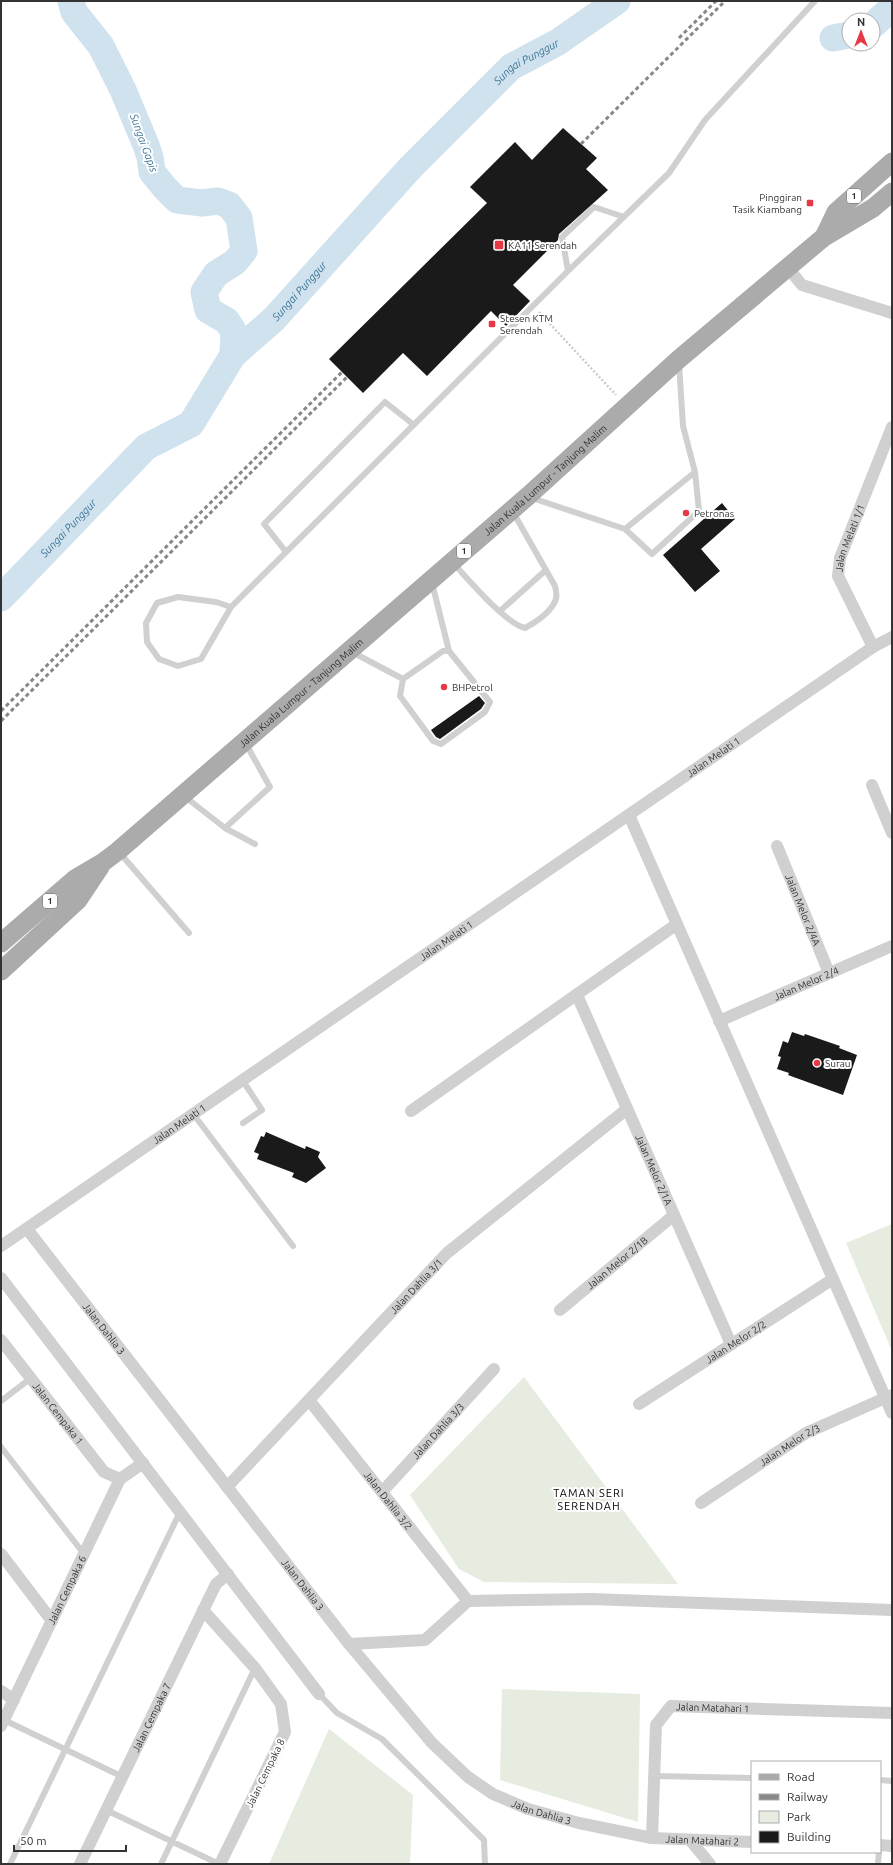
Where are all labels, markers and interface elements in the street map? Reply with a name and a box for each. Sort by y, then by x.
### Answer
north arrow [841,12,881,52]
text: N [857,16,865,28]
water label: Sungai Punggur [490,36,562,88]
water label: Sungai Gapis [128,111,160,174]
road number: 1 [847,189,861,203]
place label: Pinggiran Tasik Kiambang [733,192,802,215]
marker: Pinggiran Tasik Kiambang [805,198,815,208]
marker: KA11 Serendah [493,239,505,251]
place label: KA11 Serendah [508,240,577,251]
water label: Sungai Punggur [269,258,330,324]
place label: Stesen KTM Serendah [500,313,553,336]
marker: Stesen KTM Serendah [487,319,497,329]
street label: Jalan Kuala Lumpur - Tanjung Malim [482,423,609,538]
water label: Sungai Punggur [37,496,99,560]
street label: Jalan Melati 1/1 [833,503,867,573]
marker: Petronas [681,508,691,518]
place label: Petronas [694,508,734,519]
road number: 1 [457,544,471,558]
street label: Jalan Kuala Lumpur - Tanjung Malim [237,636,365,750]
marker: BHPetrol [439,682,449,692]
place label: BHPetrol [452,682,493,693]
street label: Jalan Melati 1 [685,735,742,779]
street label: Jalan Melor 2/4A [783,873,822,948]
road number: 1 [43,894,57,908]
street label: Jalan Melati 1 [418,919,475,963]
street label: Jalan Melor 2/4 [772,965,841,1003]
marker: Surau [812,1058,822,1068]
place label: Surau [825,1058,851,1069]
street label: Jalan Melati 1 [151,1102,208,1146]
street label: Jalan Melor 2/1A [633,1133,674,1207]
street label: Jalan Melor 2/1B [584,1234,650,1292]
street label: Jalan Dahlia 3/1 [388,1257,445,1316]
street label: Jalan Dahlia 3 [81,1301,127,1357]
street label: Jalan Melor 2/2 [704,1319,768,1366]
street label: Jalan Cempaka 1 [30,1381,85,1447]
street label: Jalan Dahlia 3/3 [410,1401,466,1461]
street label: Jalan Melor 2/3 [757,1423,822,1469]
street label: Jalan Dahlia 3/2 [362,1469,414,1532]
district label: TAMAN SERI SERENDAH [553,1487,625,1512]
street label: Jalan Cempaka 6 [46,1554,88,1626]
street label: Jalan Dahlia 3 [279,1557,326,1613]
street label: Jalan Cempaka 7 [130,1681,173,1754]
street label: Jalan Matahari 1 [676,1701,750,1714]
street label: Jalan Cempaka 8 [244,1737,287,1809]
legend [751,1761,881,1853]
text: Road [787,1770,815,1783]
text: Railway [787,1790,828,1803]
street label: Jalan Dahlia 3 [510,1798,572,1827]
text: Park [787,1810,811,1823]
scale bar [14,1827,126,1853]
text: Building [787,1830,831,1843]
text: 50 m [20,1834,47,1847]
street label: Jalan Matahari 2 [665,1834,739,1847]

